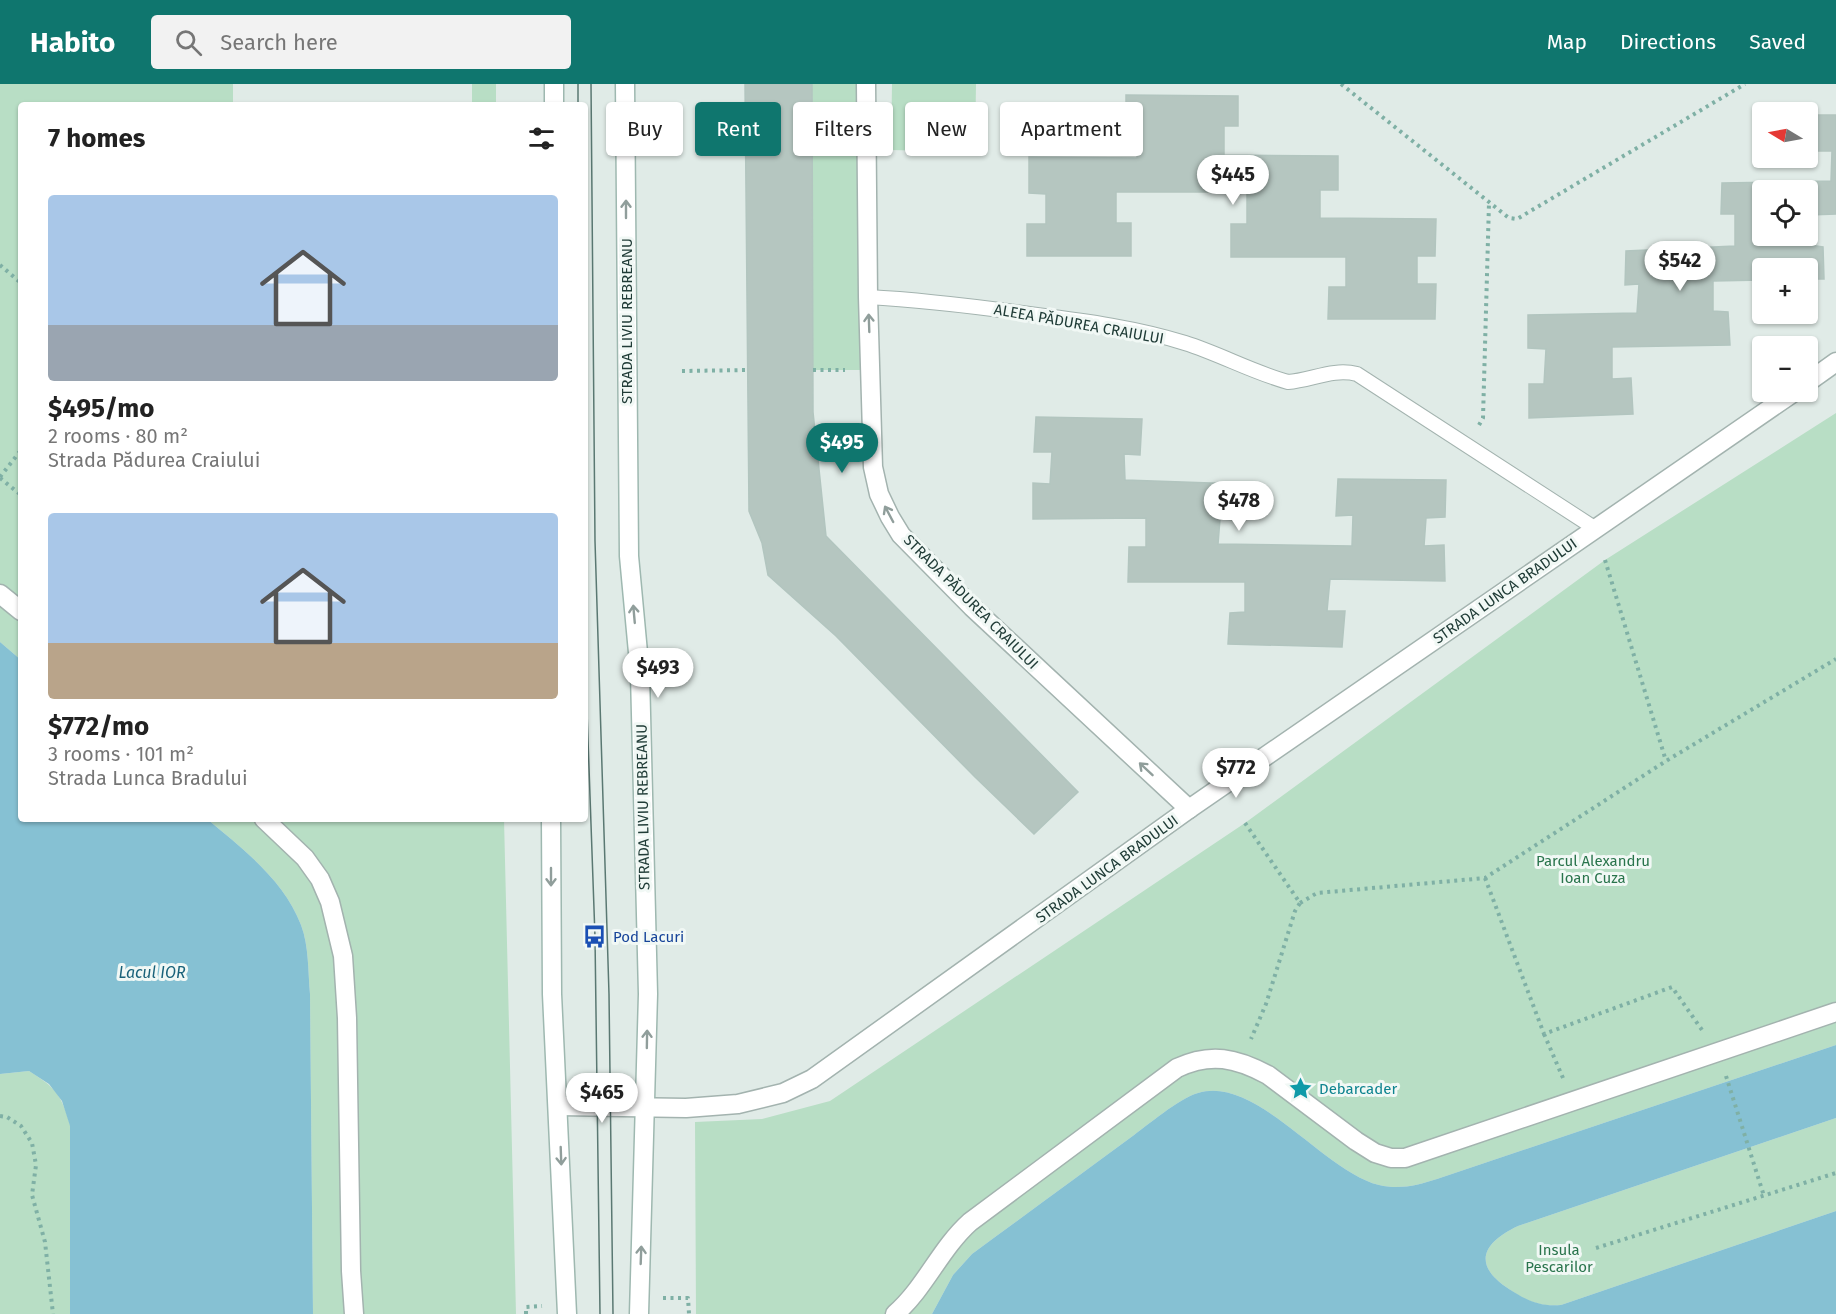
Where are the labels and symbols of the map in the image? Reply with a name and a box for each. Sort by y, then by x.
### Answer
north arrow [1752,102,1818,168]
pin: $445 [1197,155,1269,206]
one-way arrow [621,200,632,219]
street label: STRADA LIVIU REBREANU [618,238,636,404]
pin: $542 [1644,241,1716,292]
street label: ALEEA PĂDUREA CRAIULUI [993,300,1165,348]
one-way arrow [863,313,874,333]
pin: $495 [806,423,878,474]
pin: $478 [1203,481,1275,532]
one-way arrow [883,506,895,524]
street label: STRADA PĂDUREA CRAIULUI [900,531,1042,673]
street label: STRADA LUNCA BRADULUI [1430,534,1580,648]
one-way arrow [629,604,640,624]
pin: $493 [622,648,694,699]
street label: STRADA LIVIU REBREANU [633,724,653,890]
pin: $772 [1200,748,1272,799]
one-way arrow [1139,762,1154,776]
street label: STRADA LUNCA BRADULUI [1032,811,1182,927]
park label: Parcul Alexandru Ioan Cuza [1536,852,1650,887]
one-way arrow [545,867,557,887]
bus stop icon: Pod Lacuri [582,924,608,950]
place label: Pod Lacuri [613,928,684,946]
water label: Lacul IOR [118,963,186,982]
one-way arrow [641,1030,653,1050]
pin: $465 [566,1073,638,1124]
place icon: Debarcader [1288,1076,1314,1102]
place label: Debarcader [1319,1080,1397,1098]
one-way arrow [555,1146,566,1166]
park label: Insula Pescarilor [1525,1241,1593,1276]
one-way arrow [635,1246,647,1266]

